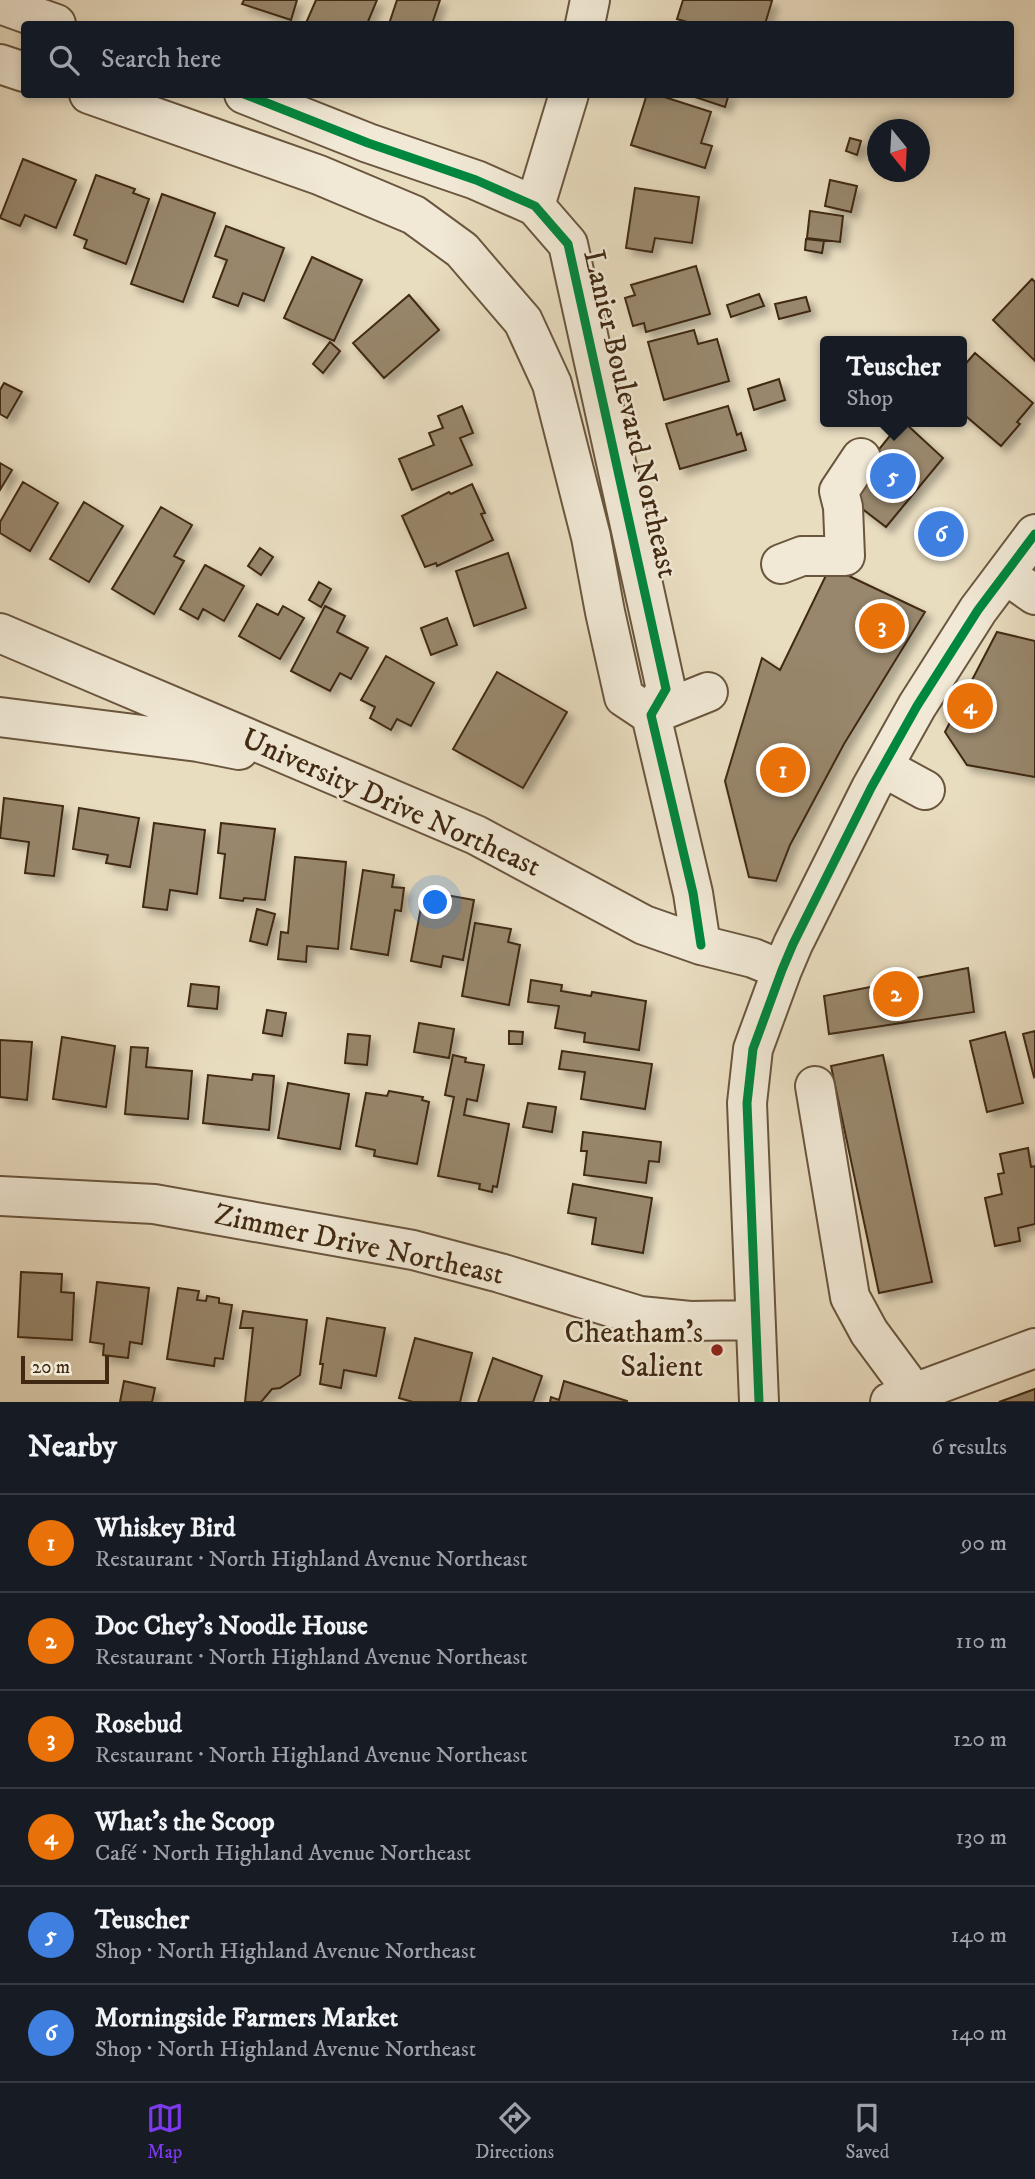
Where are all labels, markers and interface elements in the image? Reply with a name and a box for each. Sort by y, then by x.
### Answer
search box [21,21,1014,98]
icon: search [45,41,83,79]
text: Search here [101,43,221,76]
north arrow [867,119,930,182]
street label: Lanier Boulevard Northeast [574,246,686,582]
popup [820,336,967,427]
text: Teuscher [846,351,941,384]
text: Shop [846,384,893,413]
pin: 5 [870,450,916,502]
pin: 6 [918,508,964,560]
pin: 3 [859,600,905,652]
pin: 4 [947,680,993,732]
street label: University Drive Northeast [236,720,546,886]
pin: 1 [760,744,806,796]
your location [418,885,452,919]
pin: 2 [873,968,919,1020]
street label: Zimmer Drive Northeast [211,1196,507,1294]
place label: Cheatham's Salient [565,1315,703,1386]
marker: Cheatham's Salient [709,1342,725,1358]
scale bar [21,1353,108,1385]
text: 20 m [32,1356,70,1379]
text: Nearby [28,1429,117,1466]
text: 6 results [931,1433,1007,1462]
text: Whiskey Bird [95,1512,236,1545]
text: 1 [47,1529,55,1558]
text: 90 m [961,1529,1007,1558]
text: Restaurant · North Highland Avenue Northeast [95,1545,528,1574]
text: Doc Chey's Noodle House [95,1610,368,1643]
text: 2 [45,1627,57,1656]
text: 110 m [956,1627,1007,1656]
text: Restaurant · North Highland Avenue Northeast [95,1643,528,1672]
text: Rosebud [95,1708,182,1741]
text: 3 [47,1725,55,1754]
text: 120 m [953,1725,1007,1754]
text: Restaurant · North Highland Avenue Northeast [95,1741,528,1770]
text: What's the Scoop [95,1806,275,1839]
text: 4 [44,1823,58,1852]
text: 130 m [955,1823,1007,1852]
text: Café · North Highland Avenue Northeast [95,1839,471,1868]
text: Teuscher [95,1904,189,1937]
text: 5 [45,1921,57,1950]
text: 140 m [951,1921,1007,1950]
text: Shop · North Highland Avenue Northeast [95,1937,476,1966]
text: Morningside Farmers Market [95,2002,398,2035]
text: 6 [45,2019,57,2048]
text: 140 m [951,2019,1007,2048]
text: Shop · North Highland Avenue Northeast [95,2035,476,2064]
tab: Map [146,2099,184,2164]
tab: Directions [475,2099,554,2164]
tab: Saved [846,2099,889,2164]

